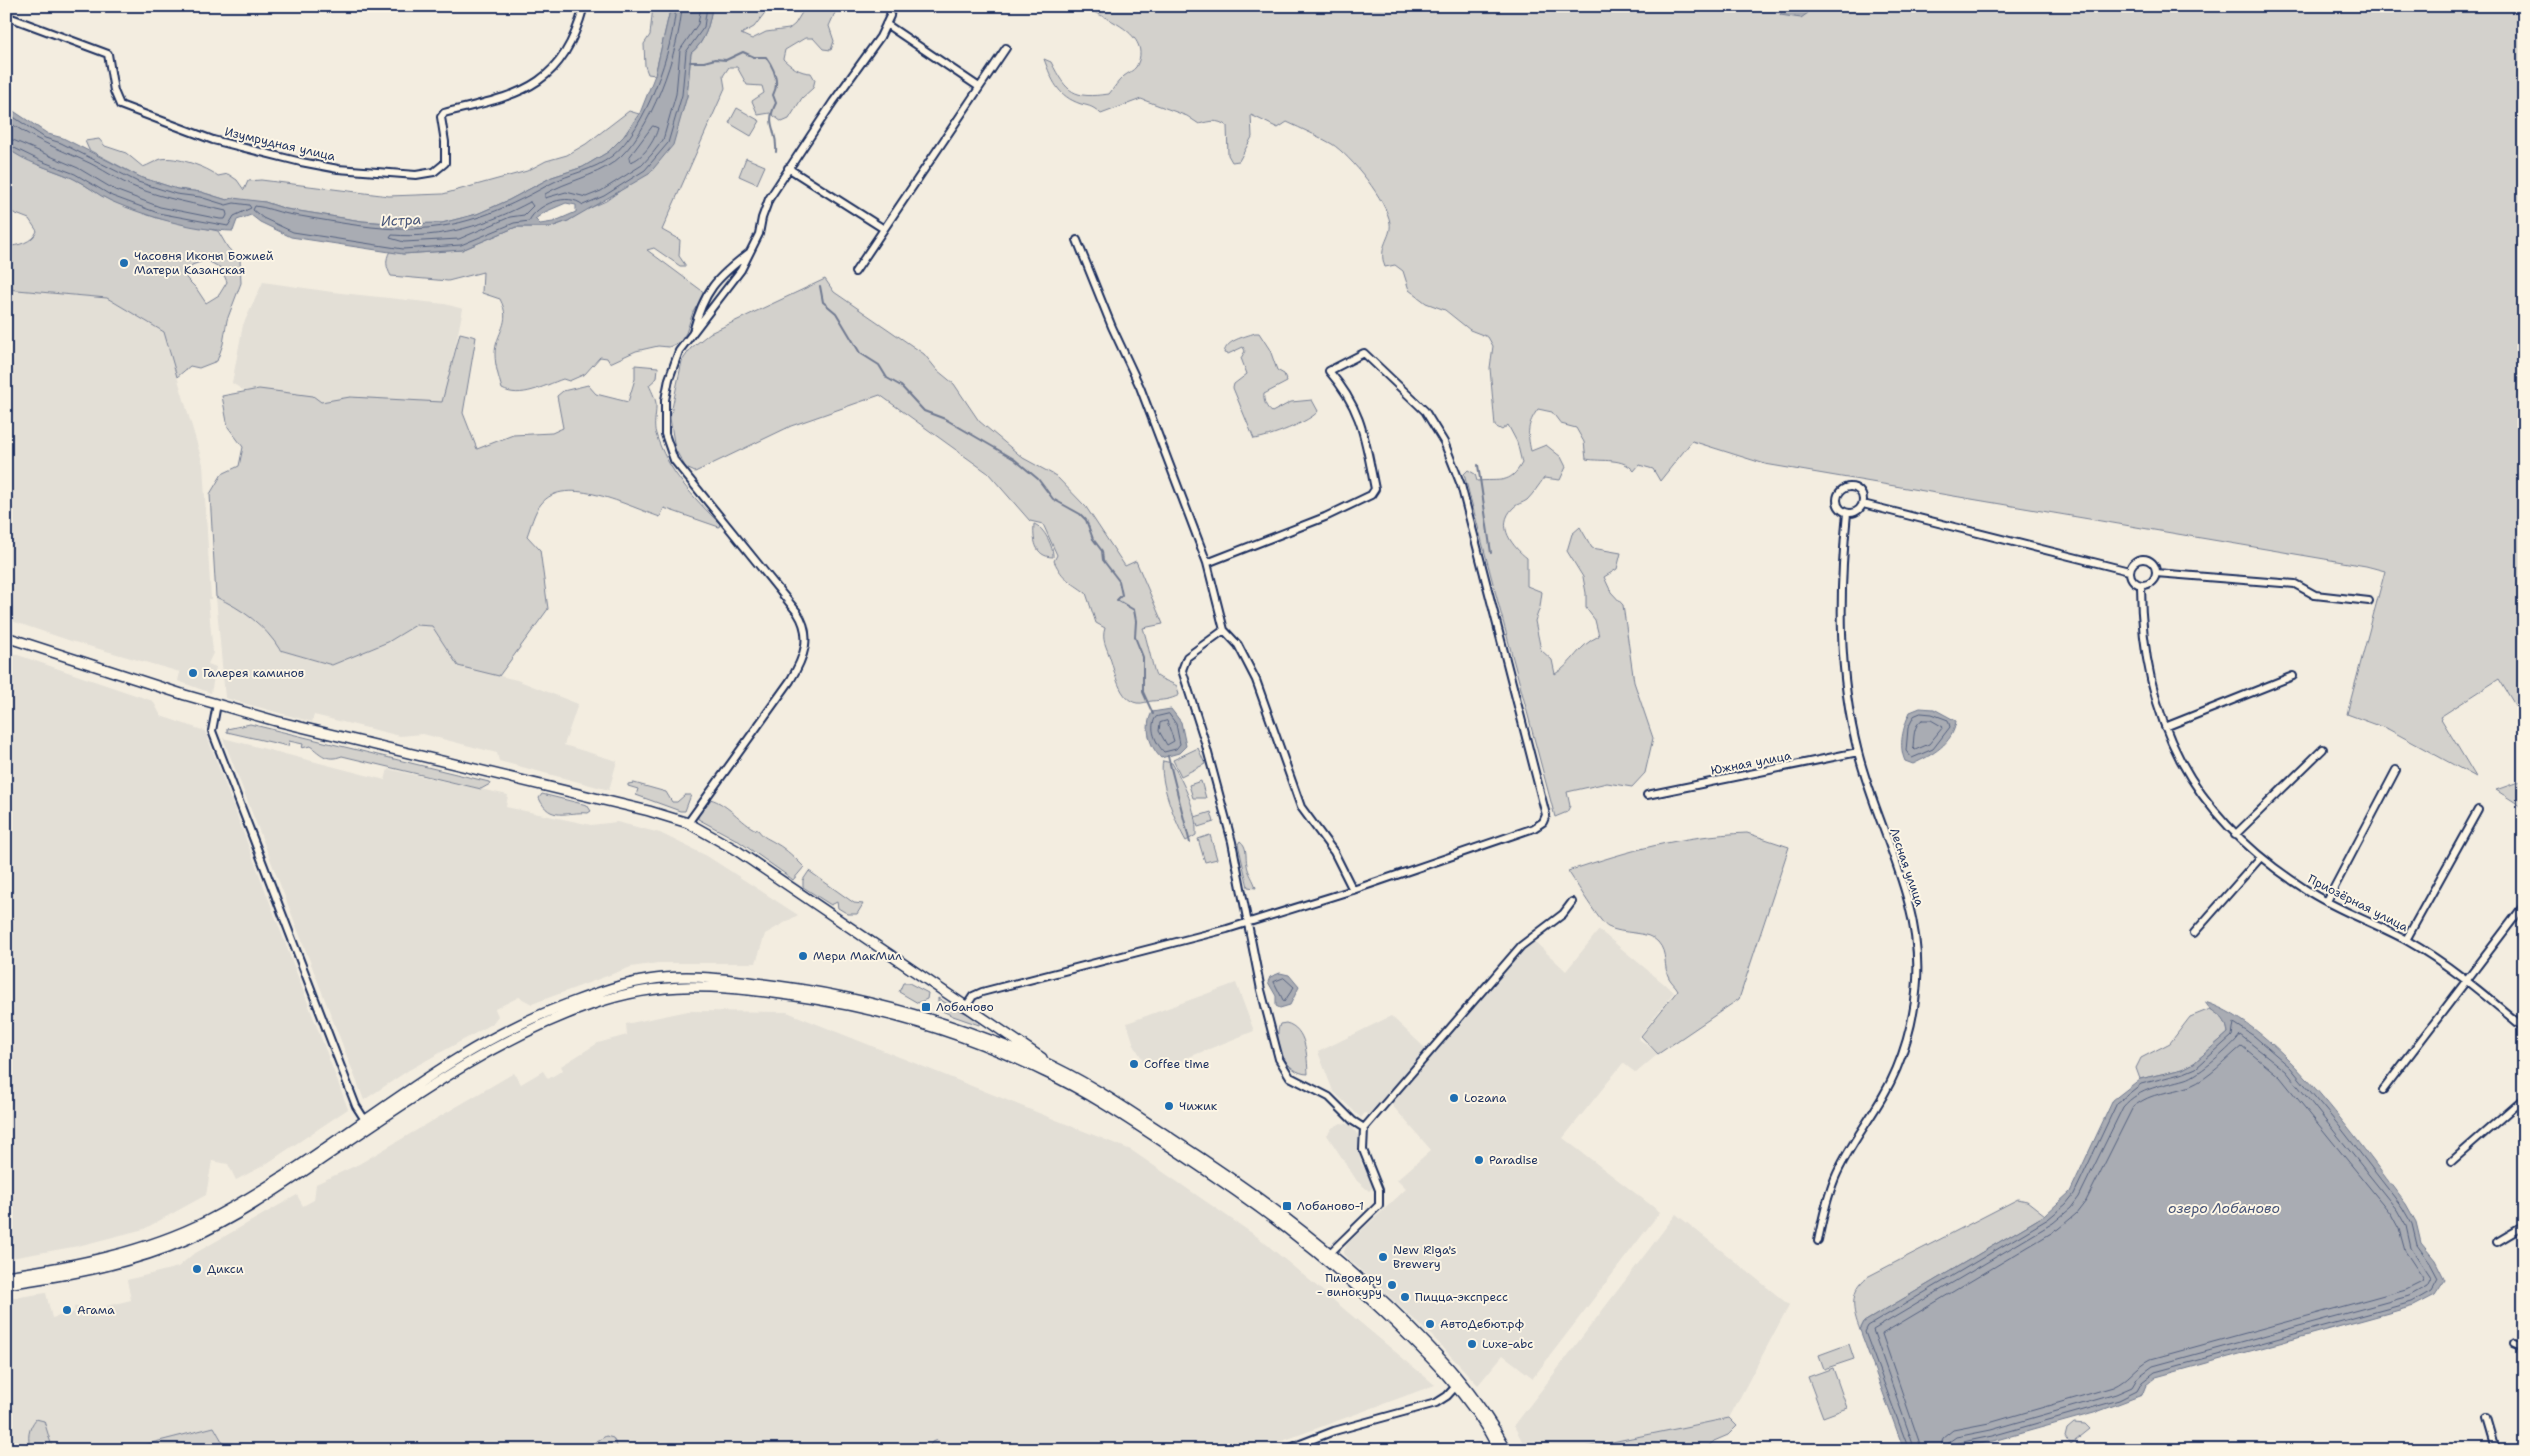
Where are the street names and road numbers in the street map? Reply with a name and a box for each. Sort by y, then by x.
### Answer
street label: Изумрудная улица [223,123,337,165]
street label: Южная улица [1709,747,1793,779]
street label: Лесная улица [1886,826,1928,909]
street label: Приозёрная улица [2305,871,2411,935]

